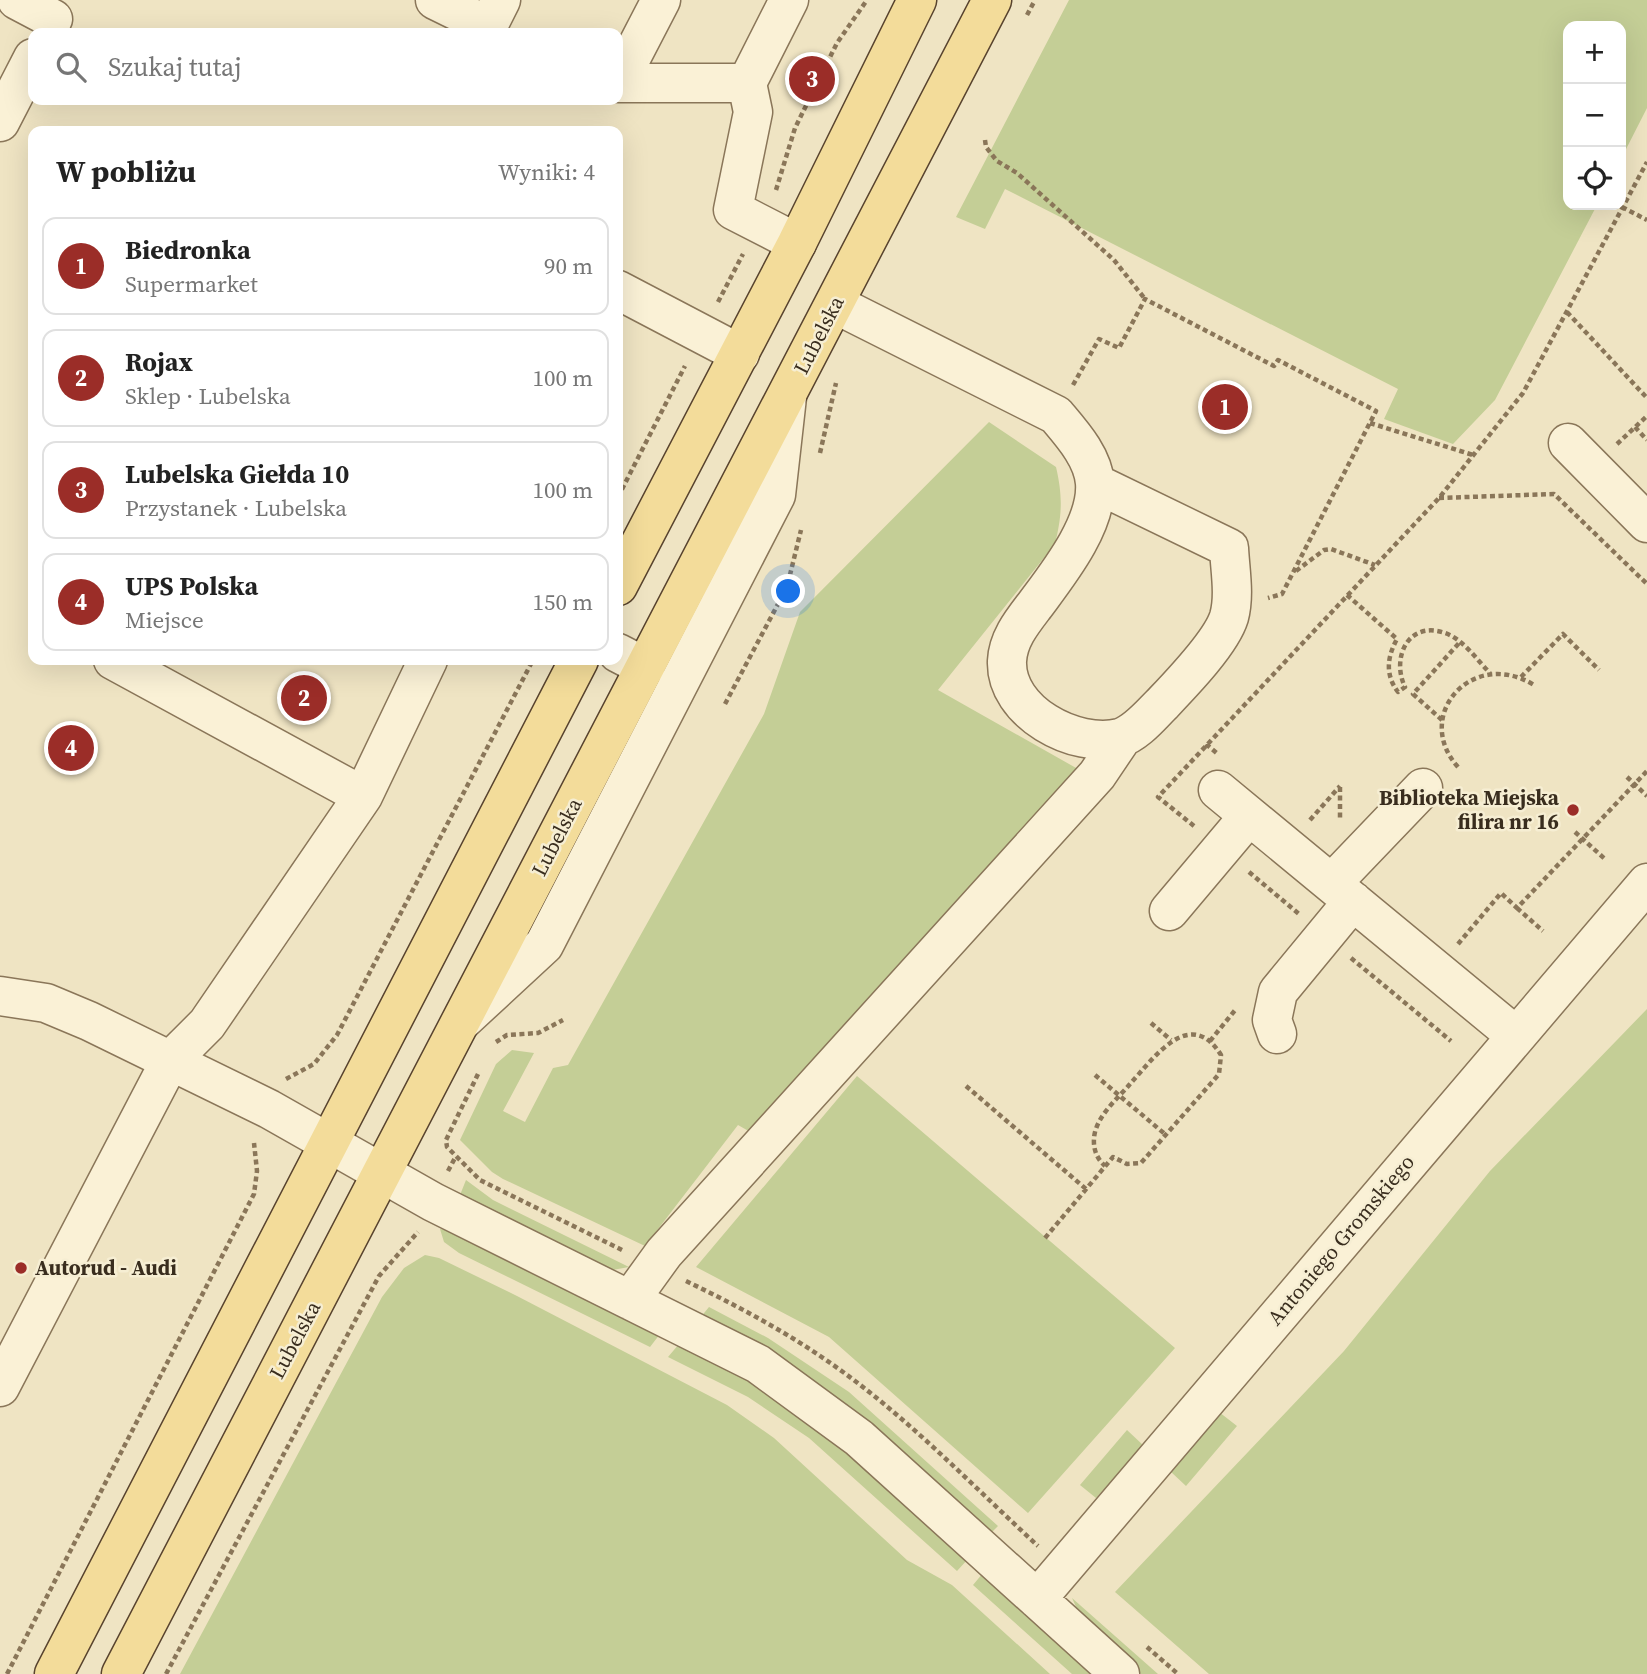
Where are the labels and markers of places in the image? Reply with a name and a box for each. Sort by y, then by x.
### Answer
pin: 3 [789,53,835,105]
pin: 1 [1202,381,1248,433]
pin: 2 [281,672,327,724]
pin: 4 [48,722,94,774]
place label: Biblioteka Miejska filira nr 16 [1379,783,1560,836]
marker: Biblioteka Miejska filira nr 16 [1565,802,1581,818]
place label: Autorud - Audi [35,1253,177,1282]
marker: Autorud - Audi [13,1260,29,1276]

